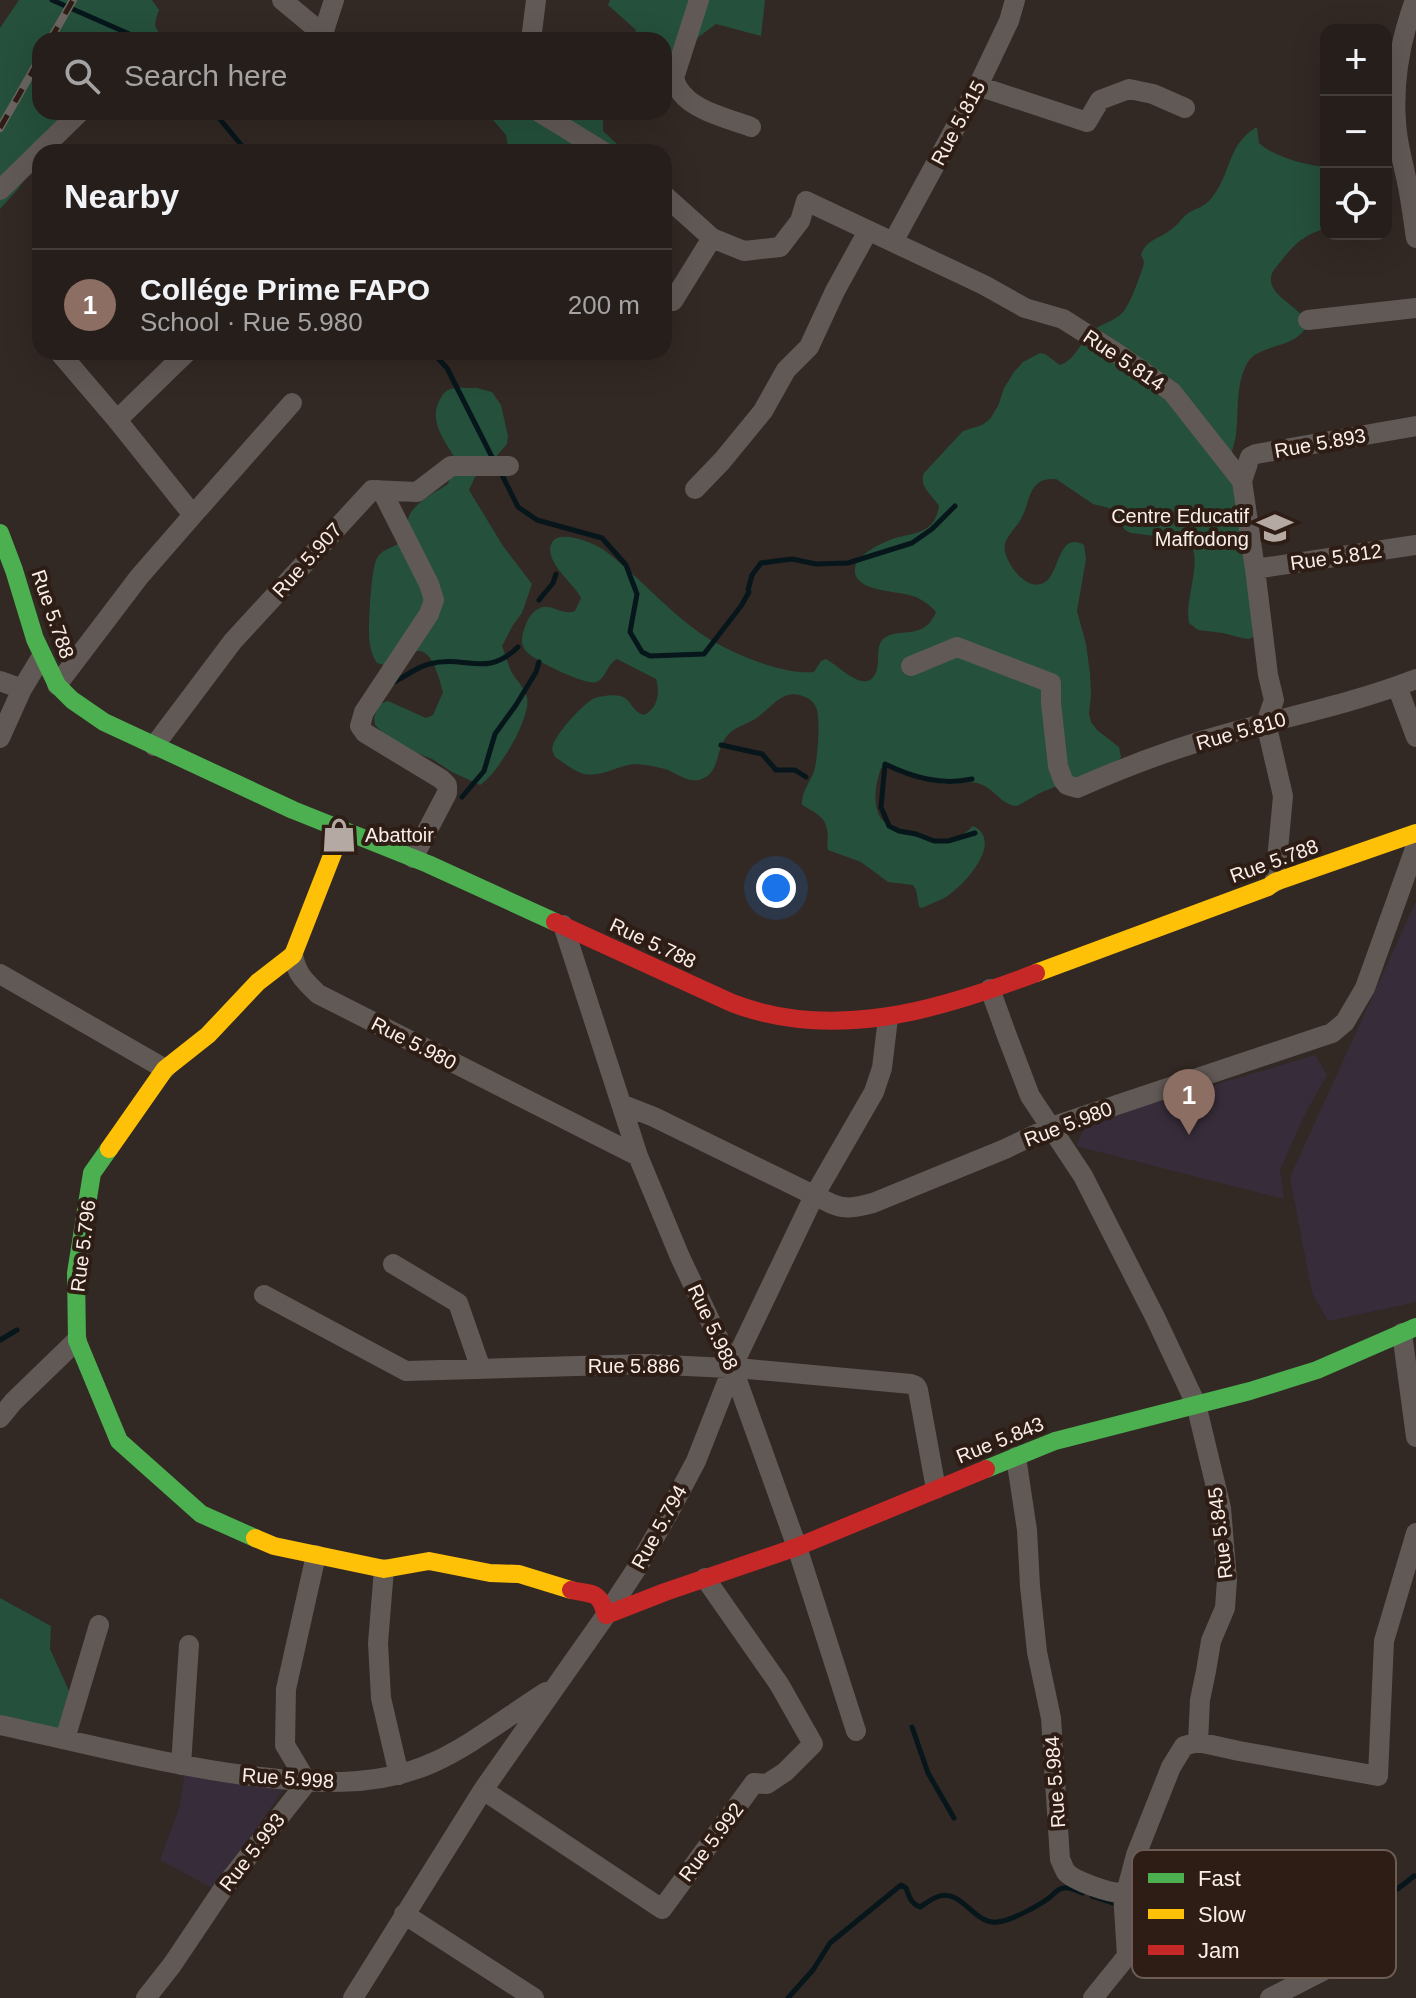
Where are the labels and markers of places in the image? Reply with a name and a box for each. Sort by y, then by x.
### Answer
place label: Centre Educatif Maffodong [1111,505,1249,550]
school or university icon: Centre Educatif Maffodong [1256,509,1294,547]
shop icon: Abattoir [320,816,358,854]
place label: Abattoir [365,824,434,846]
pin: 1 [1163,1069,1215,1135]

